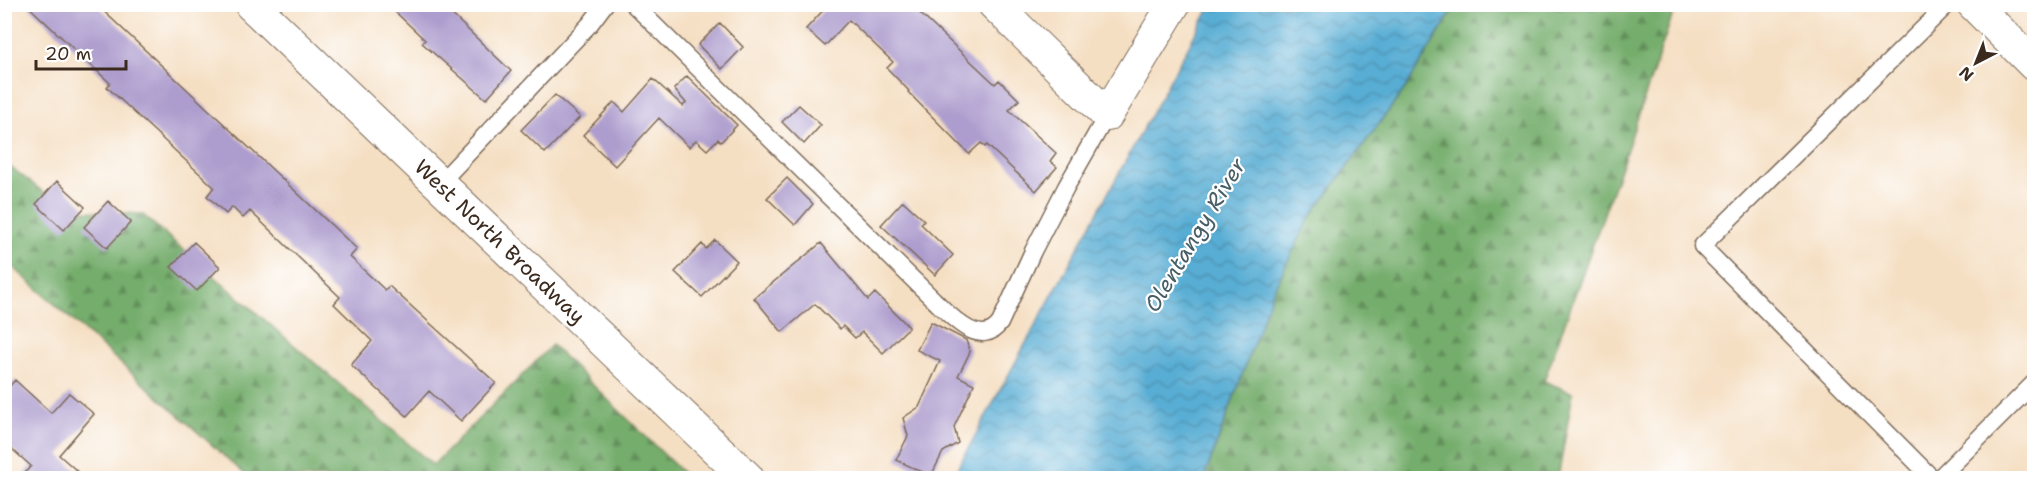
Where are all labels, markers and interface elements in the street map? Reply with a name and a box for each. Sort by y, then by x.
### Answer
scale bar [36,33,126,71]
north arrow [1946,33,2006,93]
text: 20 m [45,42,91,66]
text: N [1955,62,1978,86]
water label: Olentangy River [1138,152,1253,317]
street label: West North Broadway [408,153,591,330]

